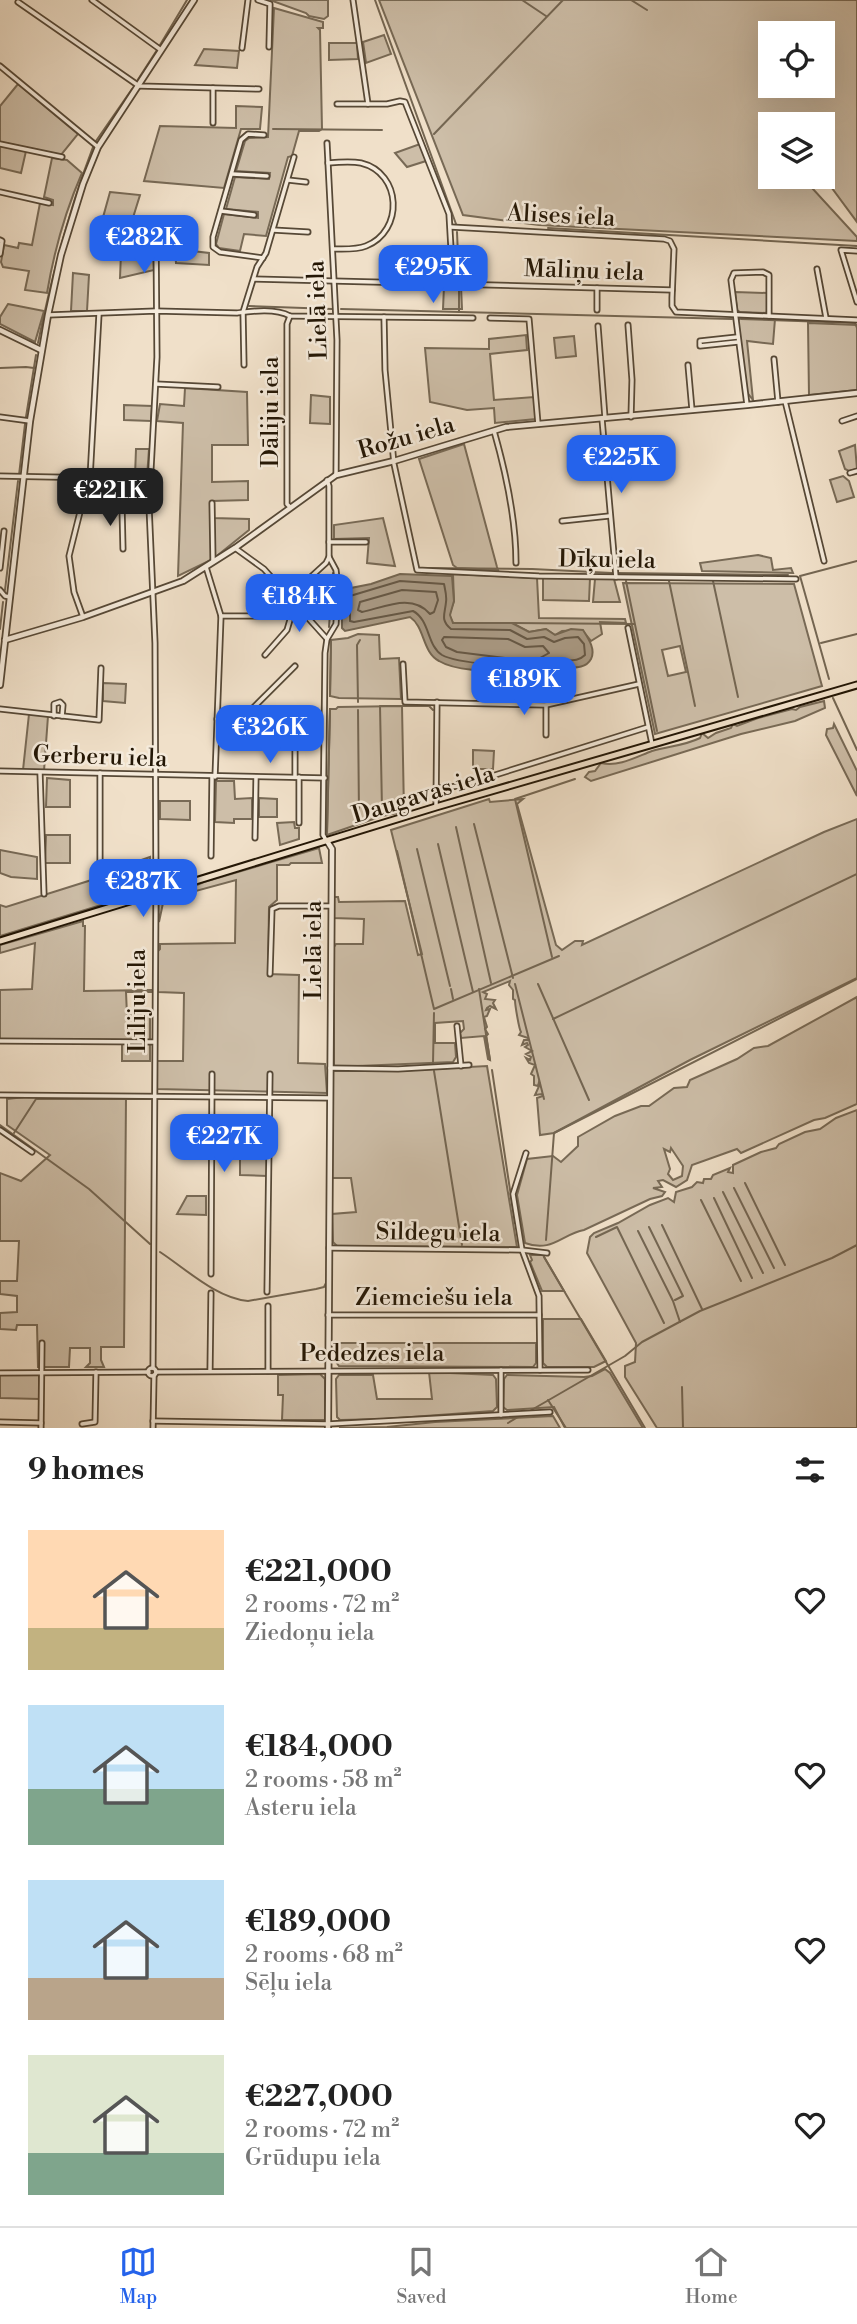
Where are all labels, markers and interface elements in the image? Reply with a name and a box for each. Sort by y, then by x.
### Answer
map controls [758,21,835,189]
button: locate [758,21,835,98]
button: layers [758,112,835,189]
street label: Alises iela [505,198,617,234]
pin: €282K [95,216,193,275]
text: €282K [105,224,183,252]
pin: €295K [384,246,482,305]
text: €295K [395,254,471,282]
street label: Māliņu iela [523,254,646,288]
street label: Lielā iela [301,259,335,360]
street label: Dāliju iela [256,356,286,468]
street label: Rožu iela [354,410,459,466]
pin: €225K [572,435,670,495]
text: €225K [583,444,659,472]
pin: €221K [61,468,159,528]
text: €221K [73,477,147,505]
street label: Dīķu iela [558,544,657,576]
pin: €184K [250,574,348,634]
text: €184K [262,583,336,611]
pin: €189K [475,658,573,717]
text: €189K [487,666,561,694]
pin: €326K [221,706,319,765]
text: €326K [232,714,308,742]
street label: Gerberu iela [32,740,169,774]
street label: Daugavas iela [348,759,499,831]
pin: €287K [94,860,192,919]
text: €287K [105,868,181,896]
street label: Lielā iela [299,899,329,1000]
street label: Liliju iela [123,948,153,1053]
pin: €227K [175,1114,273,1174]
text: €227K [186,1123,262,1151]
street label: Sildegu iela [375,1217,502,1249]
street label: Ziemciešu iela [355,1283,513,1313]
street label: Pededzes iela [300,1339,445,1369]
text: 9 homes [28,1451,144,1489]
icon: filters [791,1451,829,1489]
text: €221,000 [245,1553,392,1591]
icon: home [84,1558,168,1642]
icon: heart [791,1581,829,1619]
text: 2 rooms · 72 m² [245,1591,399,1619]
text: Ziedoņu iela [245,1619,374,1647]
text: €184,000 [245,1728,393,1766]
icon: home [84,1733,168,1817]
icon: heart [791,1756,829,1794]
text: 2 rooms · 58 m² [245,1766,402,1794]
text: Asteru iela [245,1794,357,1822]
text: €189,000 [245,1903,391,1941]
icon: home [84,1908,168,1992]
icon: heart [791,1931,829,1969]
text: 2 rooms · 68 m² [245,1941,403,1969]
text: Sēļu iela [245,1969,332,1997]
text: €227,000 [245,2078,393,2116]
icon: home [84,2083,168,2167]
icon: heart [791,2106,829,2144]
text: 2 rooms · 72 m² [245,2116,399,2144]
text: Grūdupu iela [245,2144,381,2172]
tab: Map [119,2243,157,2309]
tab: Saved [396,2243,446,2309]
tab: Home [685,2243,737,2309]

